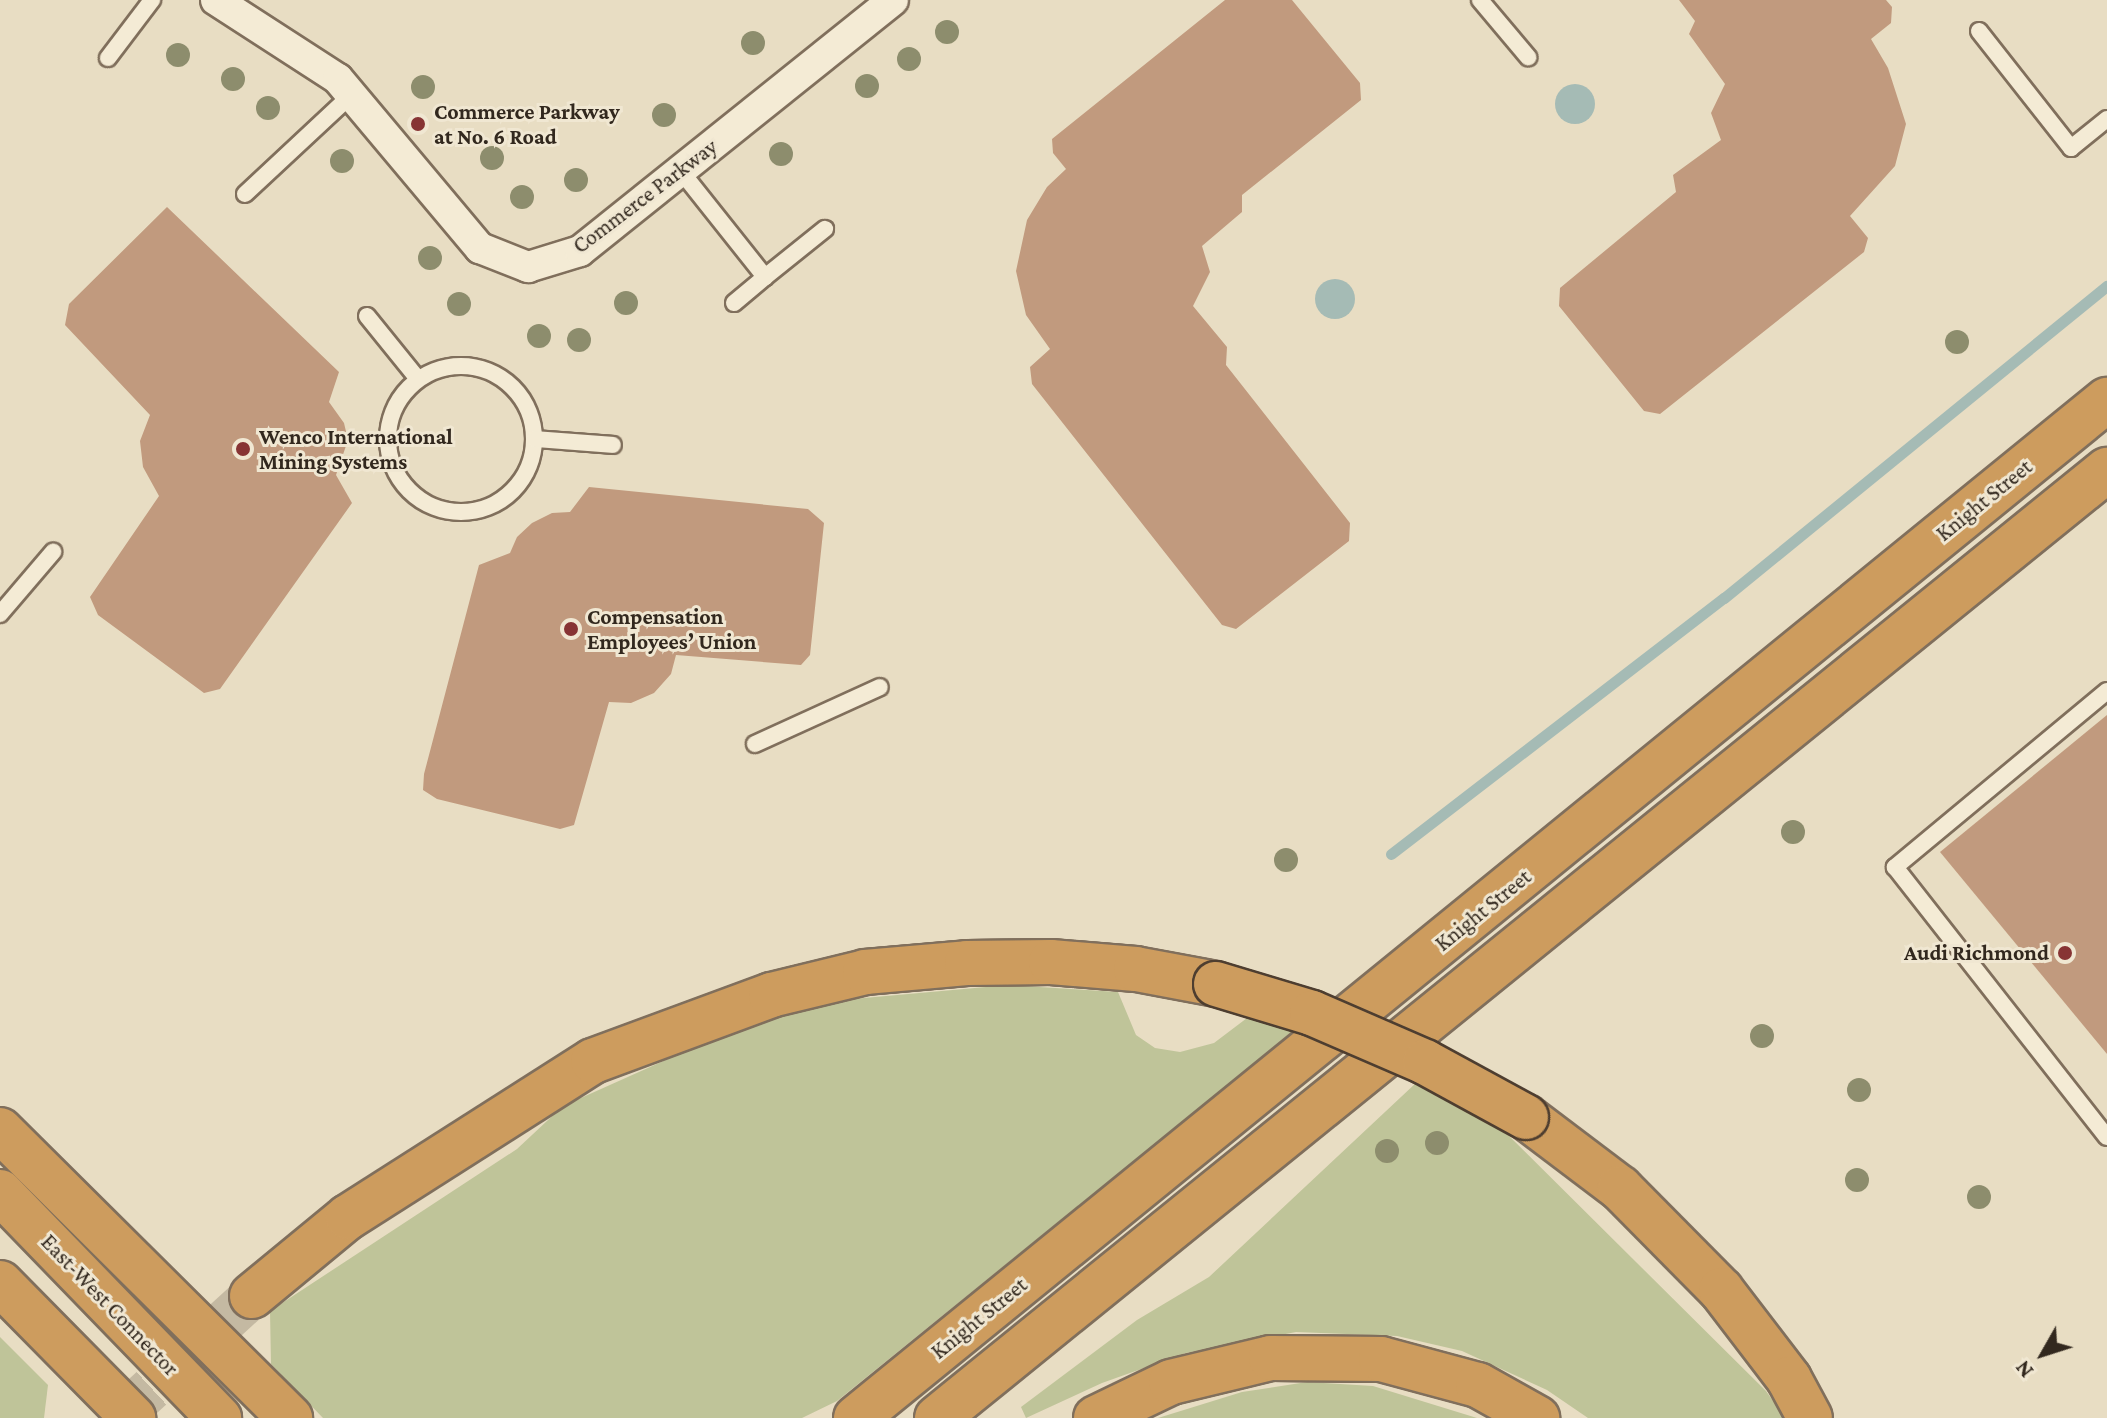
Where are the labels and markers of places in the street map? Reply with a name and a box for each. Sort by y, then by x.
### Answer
place label: Commerce Parkway at No. 6 Road [434,98,620,150]
marker: Commerce Parkway at No. 6 Road [409,115,427,133]
place label: Wenco International Mining Systems [259,423,453,474]
marker: Wenco International Mining Systems [234,440,252,458]
place label: Compensation Employees’ Union [587,603,756,654]
marker: Compensation Employees’ Union [562,620,580,638]
place label: Audi Richmond [1904,940,2049,966]
marker: Audi Richmond [2056,944,2074,962]

